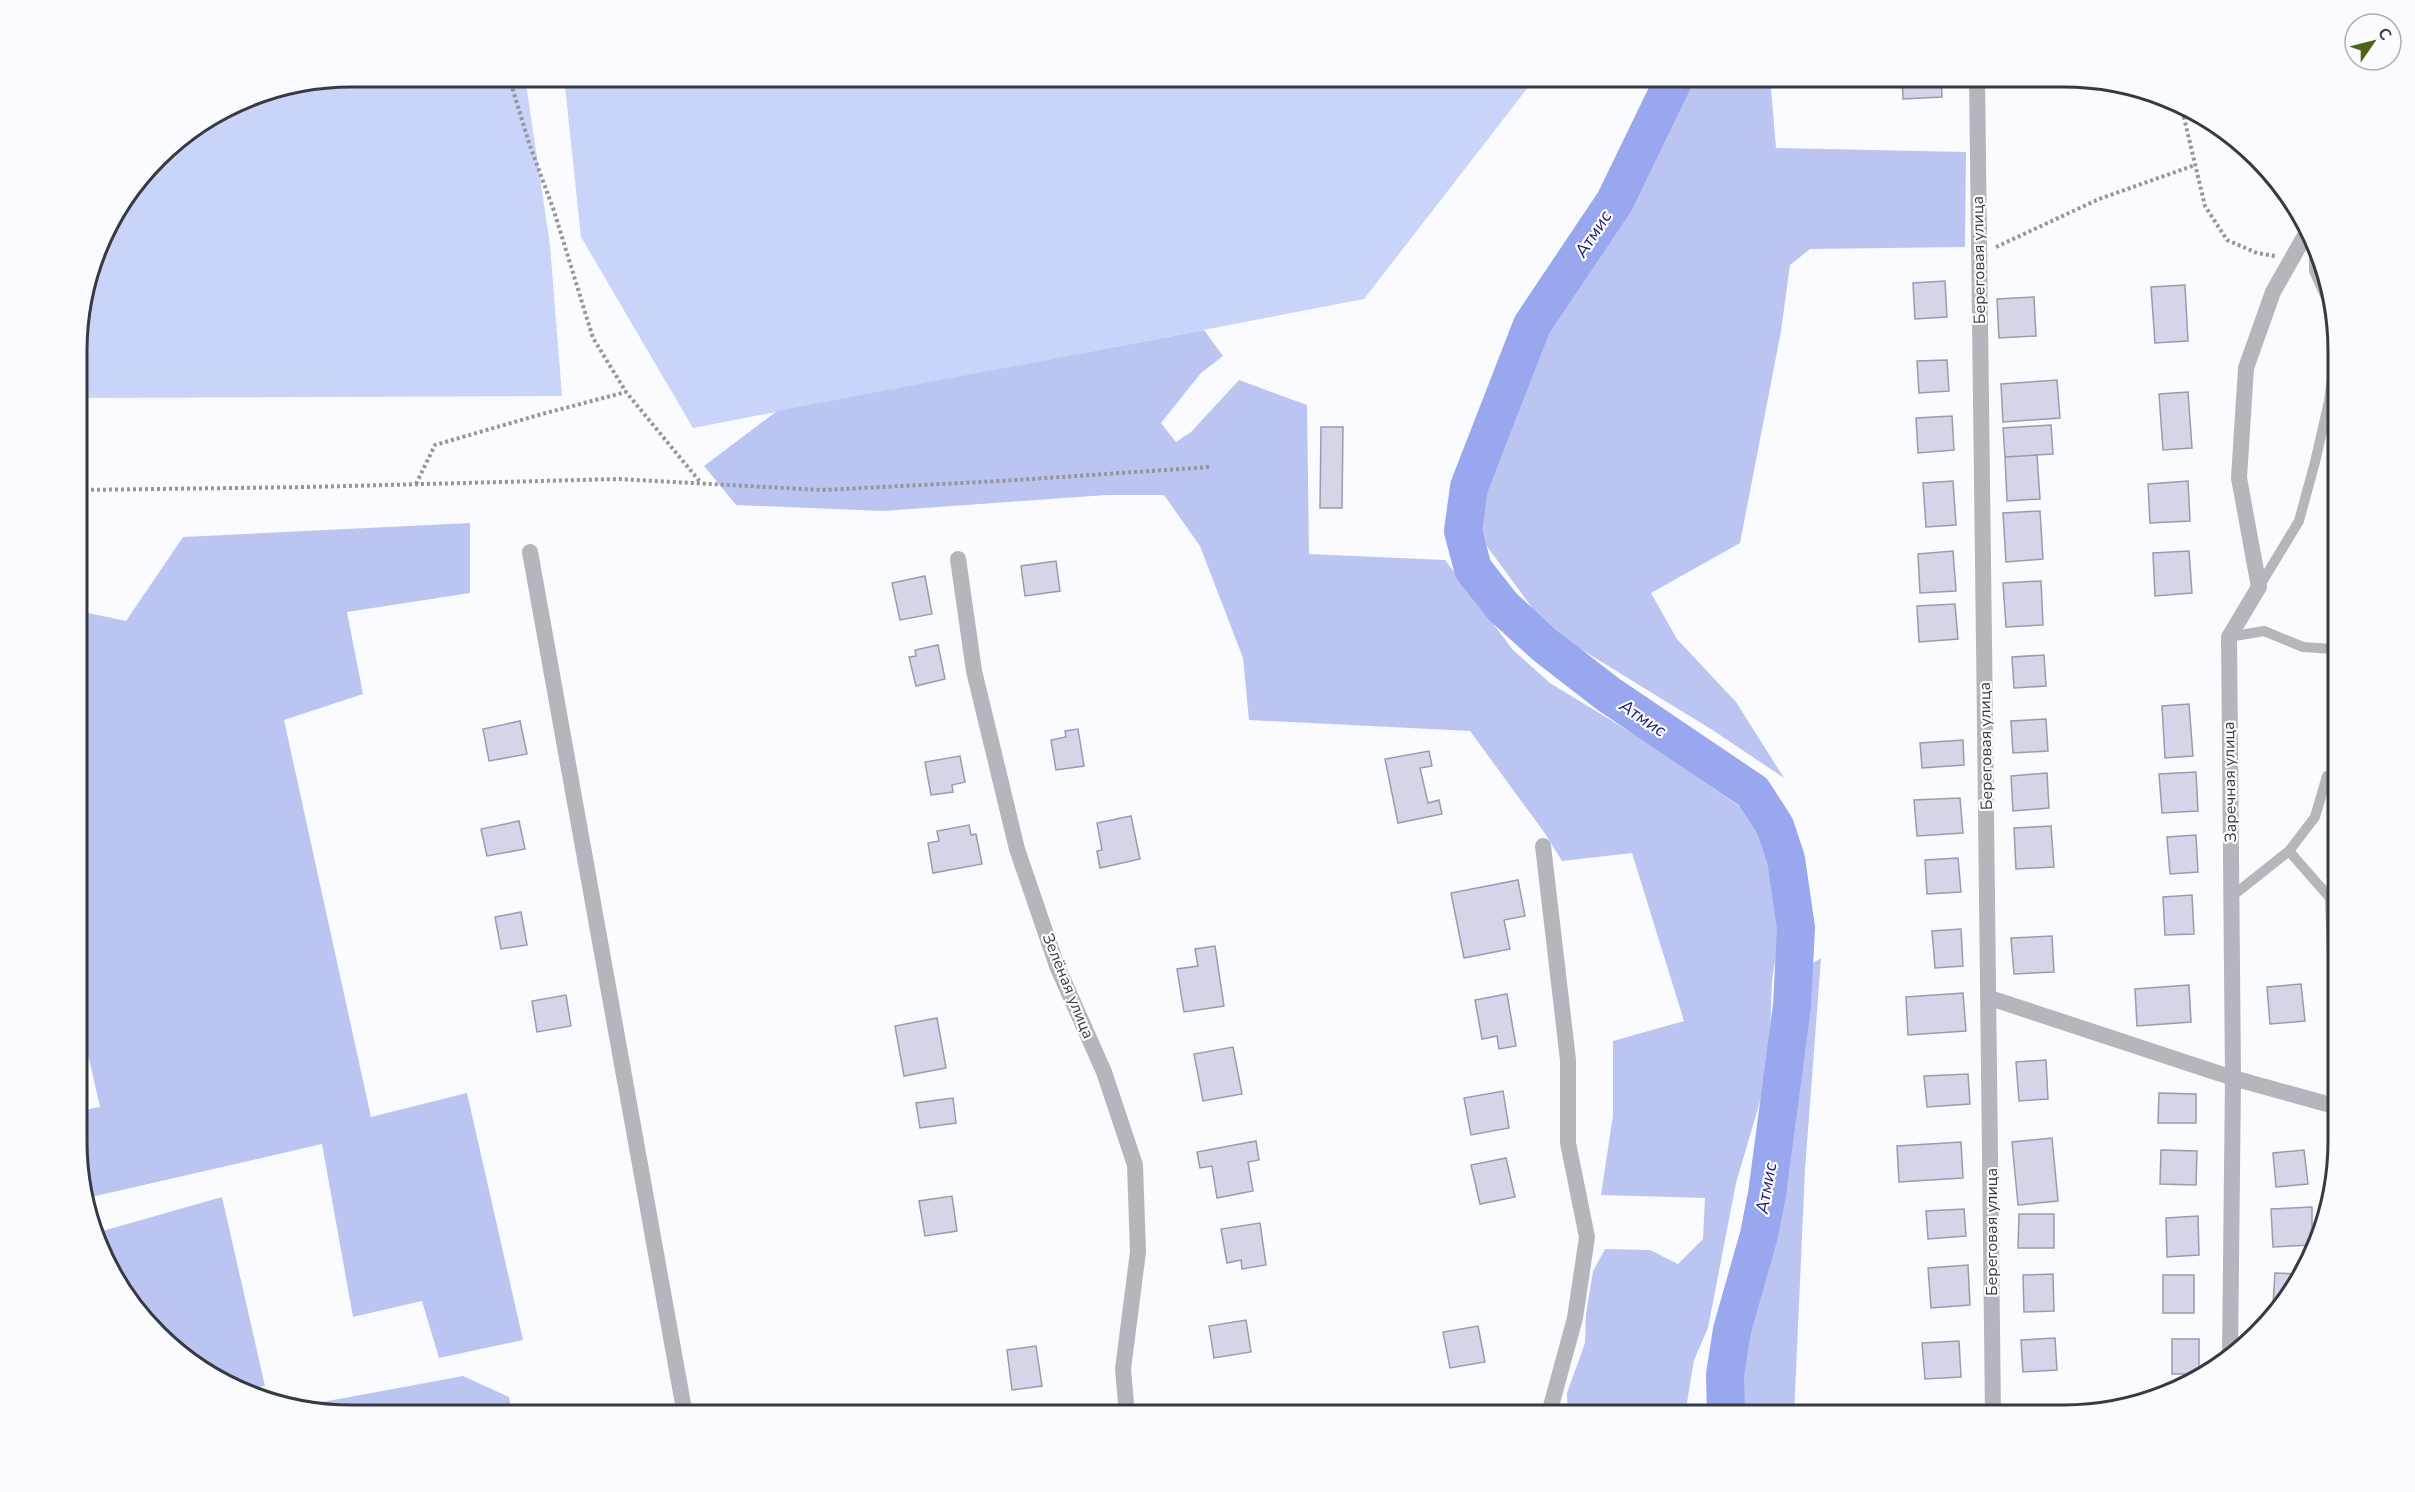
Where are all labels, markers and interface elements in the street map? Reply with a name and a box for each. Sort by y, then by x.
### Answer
north arrow [2343,12,2403,72]
text: С [2372,23,2397,45]
street label: Береговая улица [1967,196,1991,324]
water label: Атмис [1568,205,1617,263]
street label: Береговая улица [1974,682,1998,810]
water label: Атмис [1614,693,1671,743]
street label: Заречная улица [2218,721,2242,843]
street label: Зелёная улица [1037,930,1099,1042]
water label: Атмис [1750,1160,1782,1216]
street label: Береговая улица [1981,1168,2003,1296]

